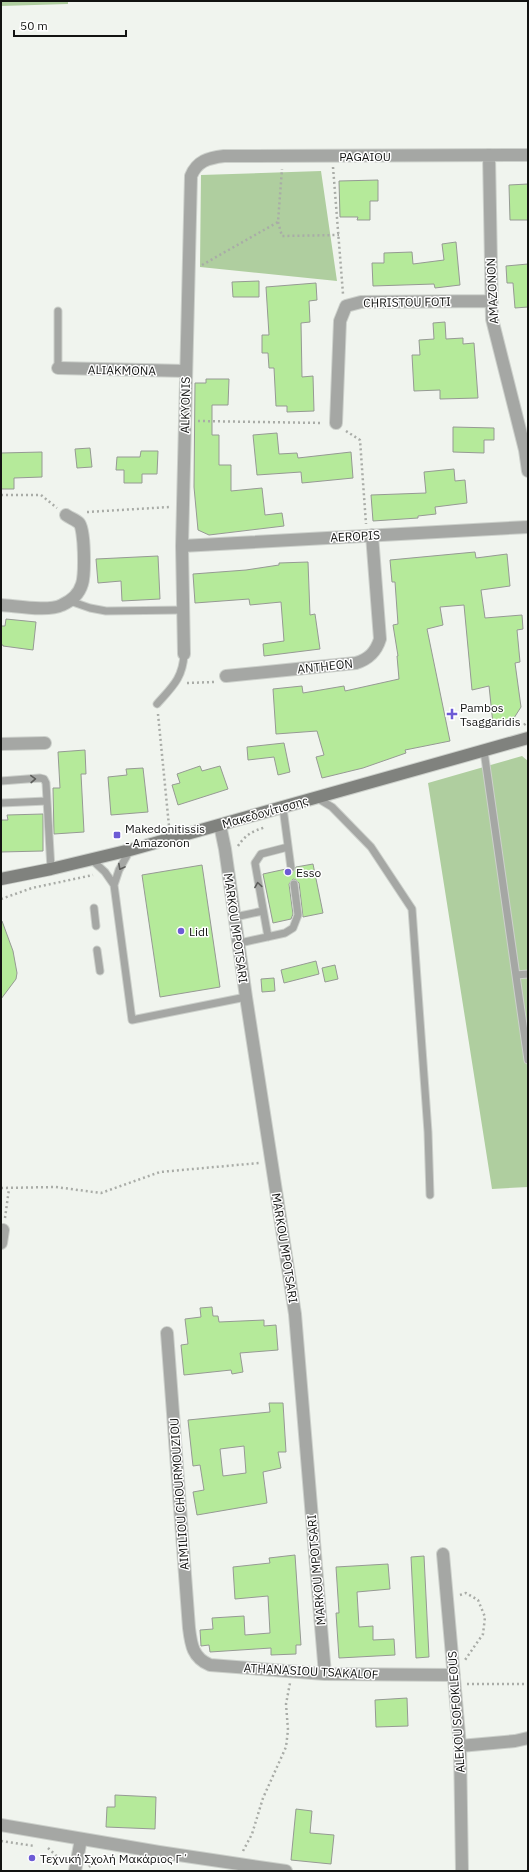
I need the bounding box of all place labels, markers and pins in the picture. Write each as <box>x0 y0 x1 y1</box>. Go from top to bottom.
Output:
place label: Pambos Tsaggaridis <box>460 700 521 729</box>
marker: Pambos Tsaggaridis <box>447 709 457 719</box>
place label: Makedonitissis - Amazonon <box>125 821 205 850</box>
marker: Makedonitissis - Amazonon <box>112 830 122 840</box>
place label: Esso <box>296 865 322 880</box>
marker: Esso <box>283 867 293 877</box>
place label: Lidl <box>189 924 208 939</box>
marker: Lidl <box>176 926 186 936</box>
place label: Τεχνική Σχολή Μακάριος Γ΄ <box>40 1851 189 1866</box>
marker: Τεχνική Σχολή Μακάριος Γ΄ <box>27 1853 37 1863</box>

